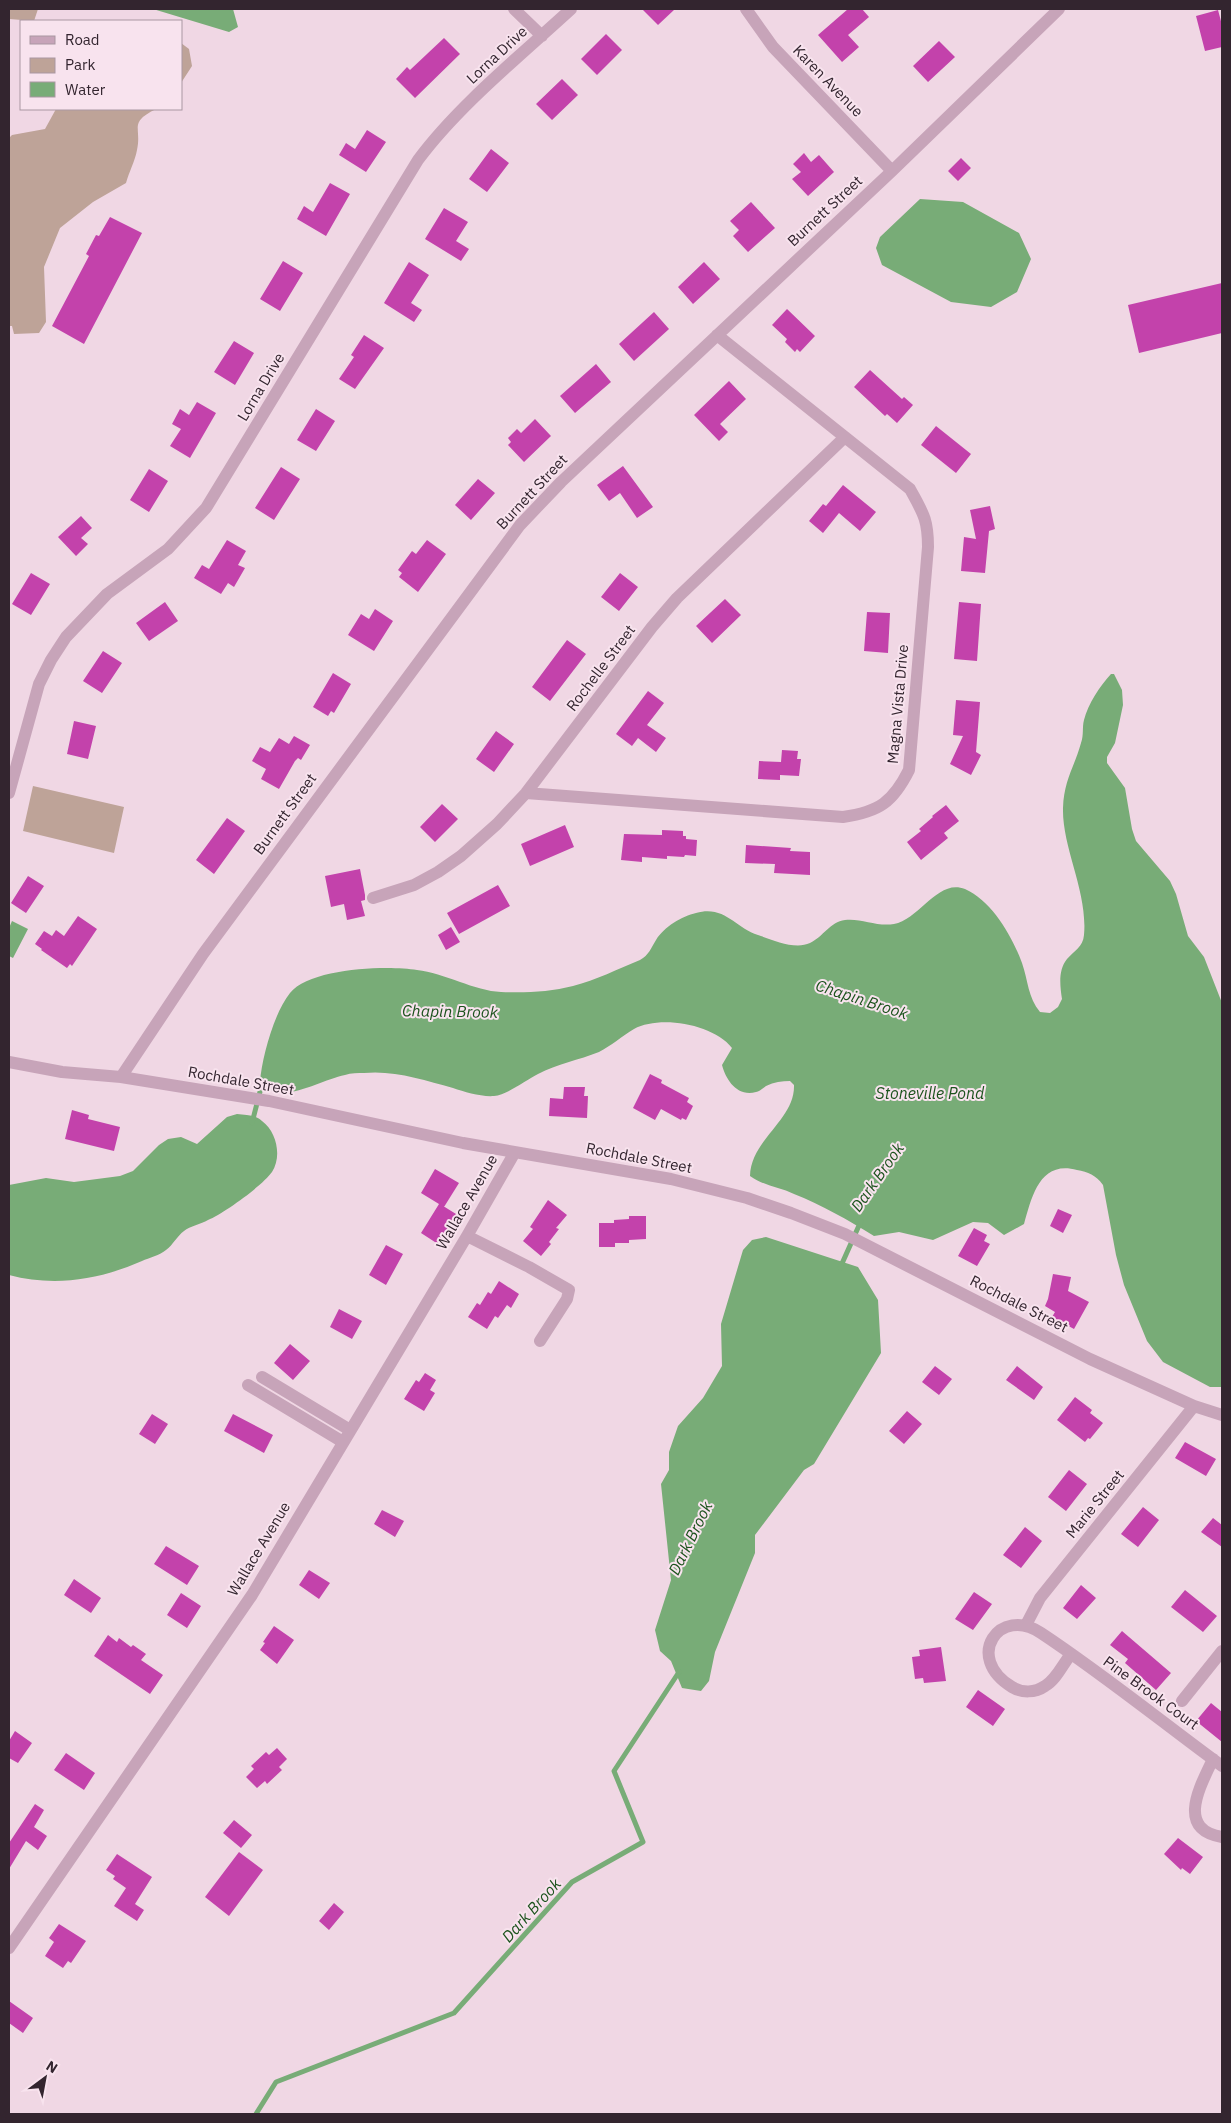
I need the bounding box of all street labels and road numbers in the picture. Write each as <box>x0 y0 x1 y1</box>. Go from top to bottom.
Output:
street label: Lorna Drive <box>462 22 531 88</box>
street label: Karen Avenue <box>789 41 868 121</box>
street label: Burnett Street <box>783 171 866 250</box>
street label: Lorna Drive <box>233 349 288 424</box>
street label: Burnett Street <box>492 450 571 533</box>
street label: Rochelle Street <box>562 621 639 715</box>
street label: Magna Vista Drive <box>883 643 912 765</box>
street label: Burnett Street <box>249 769 320 858</box>
street label: Rochdale Street <box>186 1062 296 1099</box>
street label: Rochdale Street <box>584 1138 694 1177</box>
street label: Wallace Avenue <box>432 1151 501 1253</box>
street label: Rochdale Street <box>967 1271 1071 1336</box>
street label: Marie Street <box>1061 1466 1128 1542</box>
street label: Wallace Avenue <box>223 1498 294 1599</box>
street label: Pine Brook Court <box>1100 1652 1203 1734</box>

